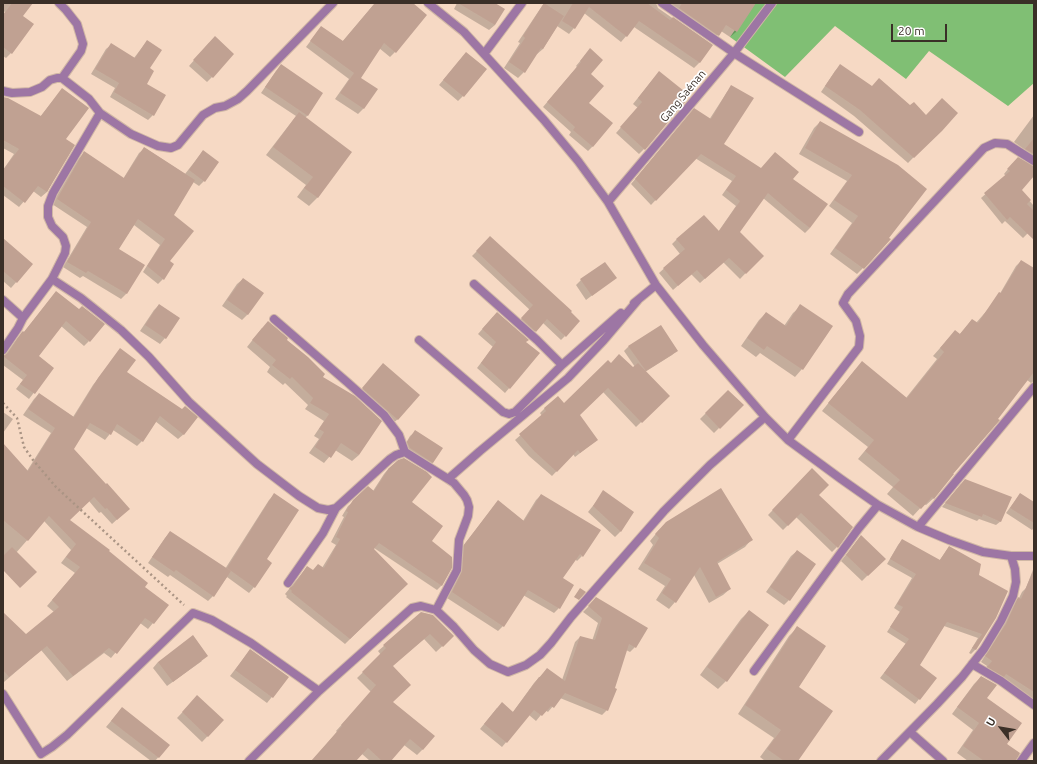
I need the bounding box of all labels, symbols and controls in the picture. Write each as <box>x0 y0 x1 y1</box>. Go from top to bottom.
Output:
scale bar <box>893 16 949 42</box>
text: 20 m <box>898 24 925 37</box>
street label: Gang Saénan <box>657 67 709 125</box>
north arrow <box>981 708 1021 748</box>
text: U <box>984 715 998 728</box>

